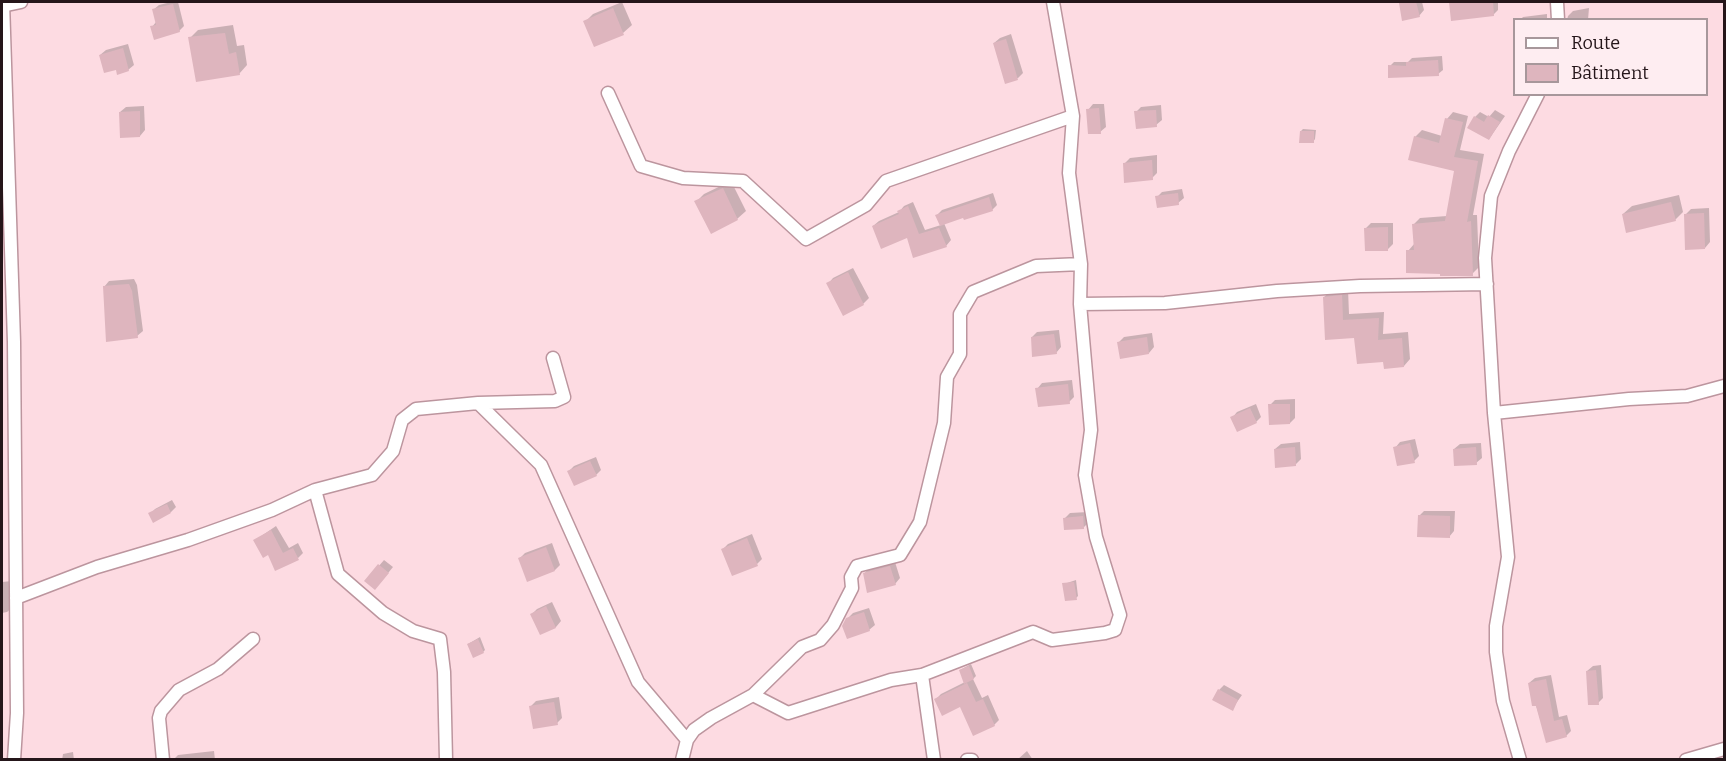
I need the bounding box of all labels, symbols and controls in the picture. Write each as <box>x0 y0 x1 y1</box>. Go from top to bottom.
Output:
legend <box>1513 18 1708 96</box>
text: Route <box>1571 32 1620 54</box>
text: Bâtiment <box>1571 62 1649 84</box>

